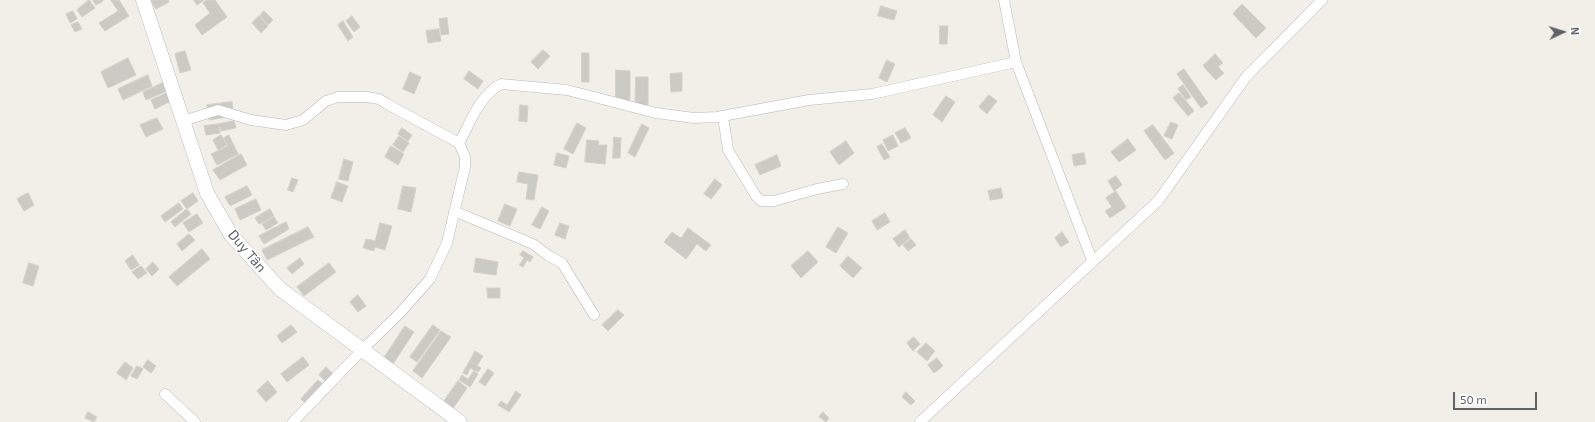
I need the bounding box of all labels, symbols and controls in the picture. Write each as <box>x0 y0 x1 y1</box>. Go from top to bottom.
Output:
north arrow <box>1543 12 1583 52</box>
text: N <box>1569 27 1582 36</box>
street label: Duy Tân <box>224 226 270 276</box>
scale bar <box>1455 384 1539 410</box>
text: 50 m <box>1460 392 1487 406</box>

